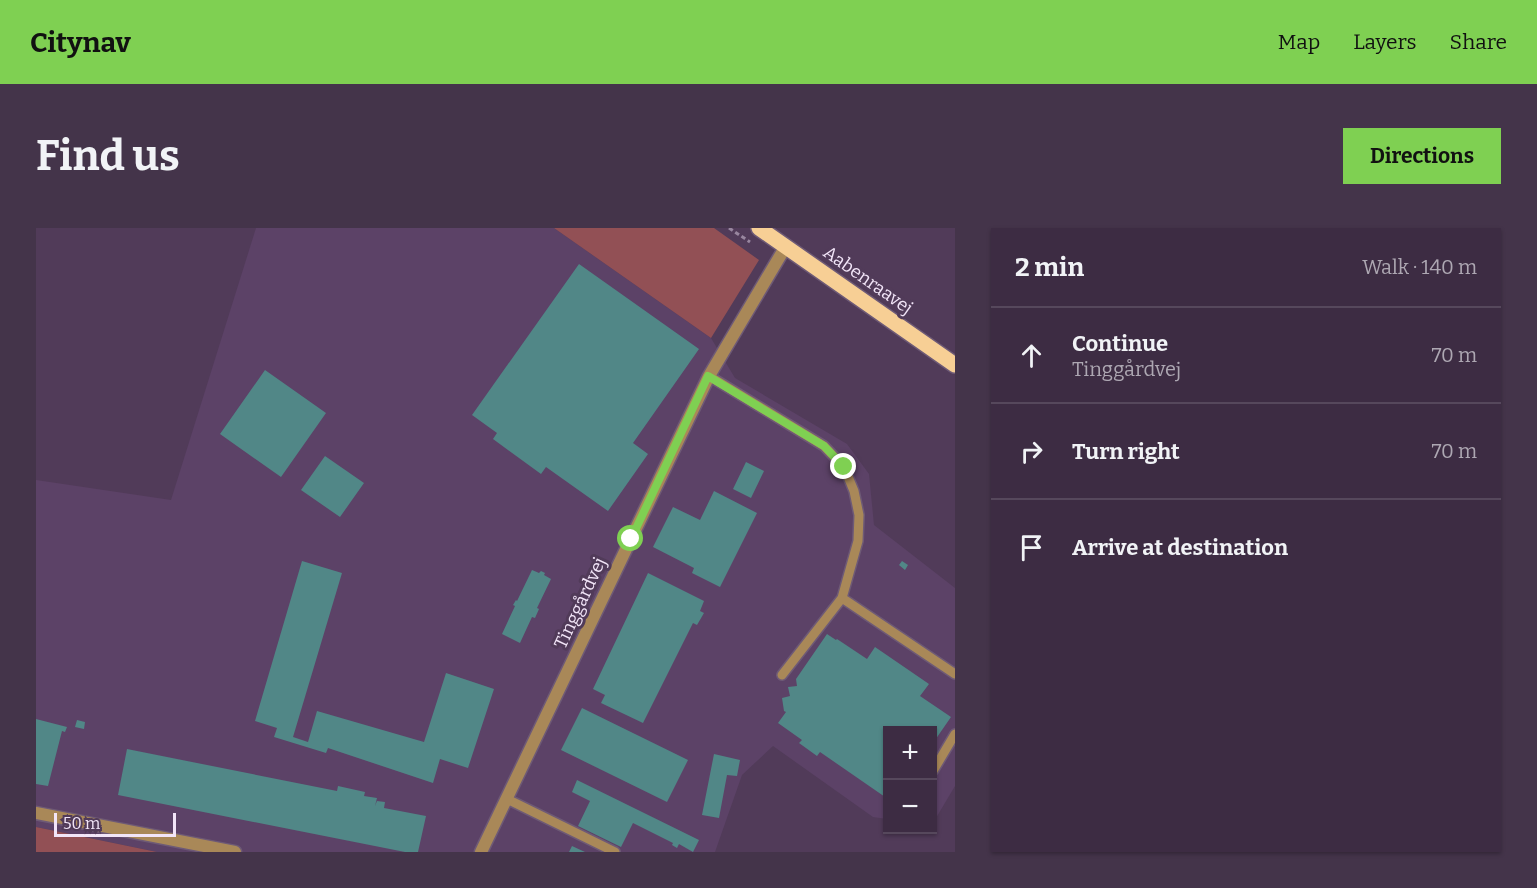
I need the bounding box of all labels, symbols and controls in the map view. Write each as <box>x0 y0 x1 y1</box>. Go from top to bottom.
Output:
text: Citynav <box>30 26 131 59</box>
text: Map <box>1278 29 1320 55</box>
text: Layers <box>1353 29 1417 55</box>
text: Share <box>1450 29 1507 55</box>
button: Directions <box>1343 128 1501 184</box>
text: Find us <box>36 131 180 181</box>
street label: Aabenraavej <box>819 241 917 319</box>
text: 2 min <box>1015 252 1084 283</box>
text: Walk · 140 m <box>1362 255 1477 279</box>
text: Continue <box>1072 330 1168 357</box>
icon: ahead <box>1015 339 1048 372</box>
text: 70 m <box>1431 343 1477 367</box>
text: Tinggårdvej <box>1072 357 1181 381</box>
icon: right <box>1015 435 1048 468</box>
text: Turn right <box>1072 438 1180 465</box>
text: 70 m <box>1431 439 1477 463</box>
route end <box>830 453 856 479</box>
route start <box>617 525 643 551</box>
icon: arrive <box>1015 531 1048 564</box>
text: Arrive at destination <box>1072 534 1288 561</box>
street label: Tinggårdvej <box>549 554 611 652</box>
map controls <box>883 726 937 834</box>
button: + <box>883 726 937 780</box>
button: − <box>883 780 937 834</box>
scale bar <box>54 810 176 838</box>
text: 50 m <box>63 814 100 833</box>

